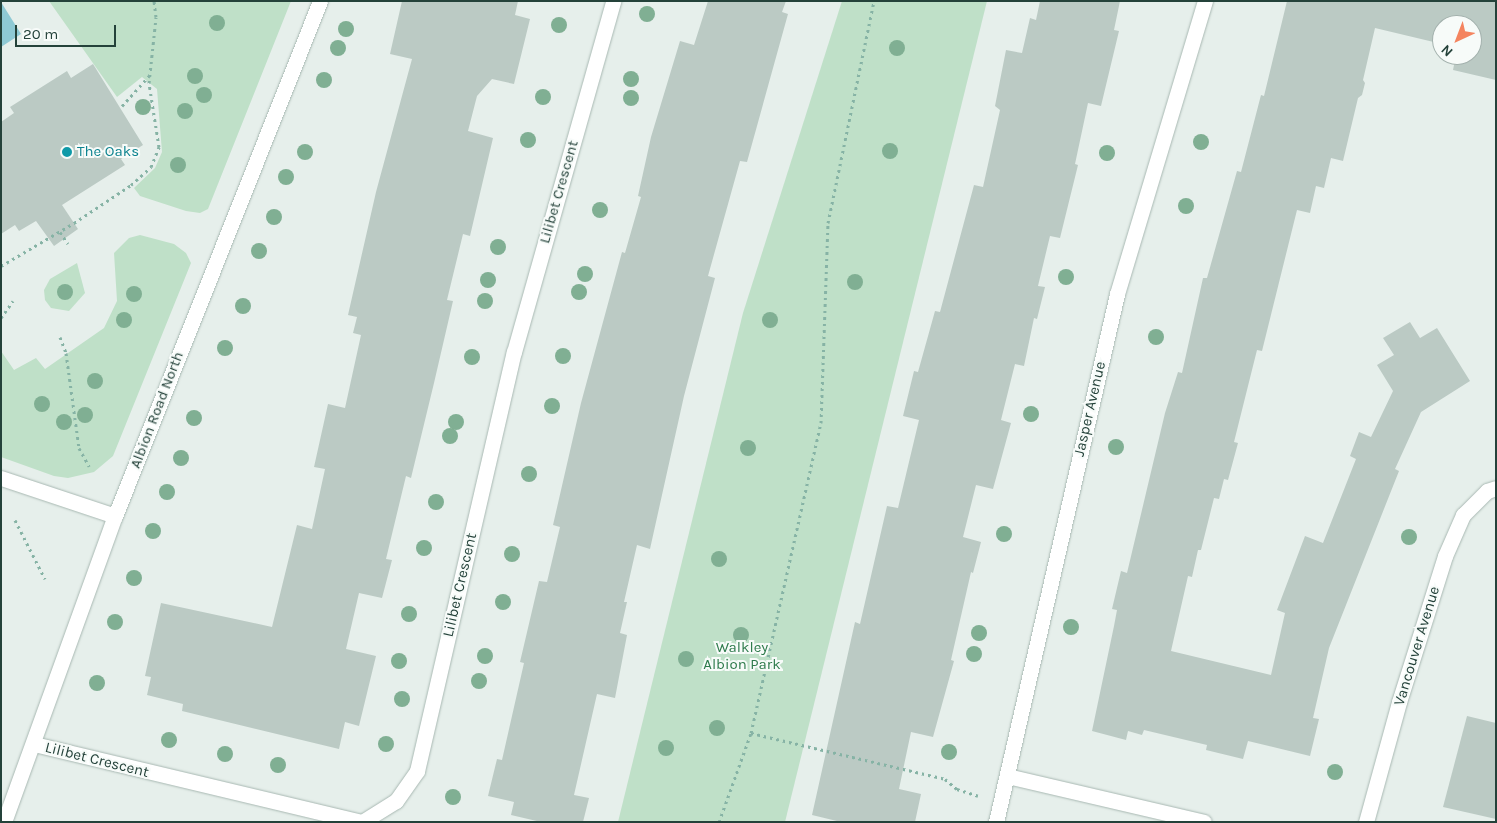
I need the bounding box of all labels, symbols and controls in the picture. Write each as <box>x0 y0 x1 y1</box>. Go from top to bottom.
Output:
scale bar <box>18 15 119 47</box>
north arrow <box>1432 15 1482 65</box>
text: 20 m <box>23 25 58 43</box>
text: N <box>1438 41 1457 60</box>
street label: Lilibet Crescent <box>536 138 582 246</box>
place label: The Oaks <box>77 143 139 161</box>
marker: The Oaks <box>61 146 73 158</box>
street label: Albion Road North <box>126 349 188 471</box>
street label: Jasper Avenue <box>1070 360 1110 458</box>
street label: Lilibet Crescent <box>439 531 481 639</box>
street label: Vancouver Avenue <box>1390 584 1444 708</box>
park label: Walkley Albion Park <box>703 638 781 673</box>
street label: Lilibet Crescent <box>43 738 151 782</box>

